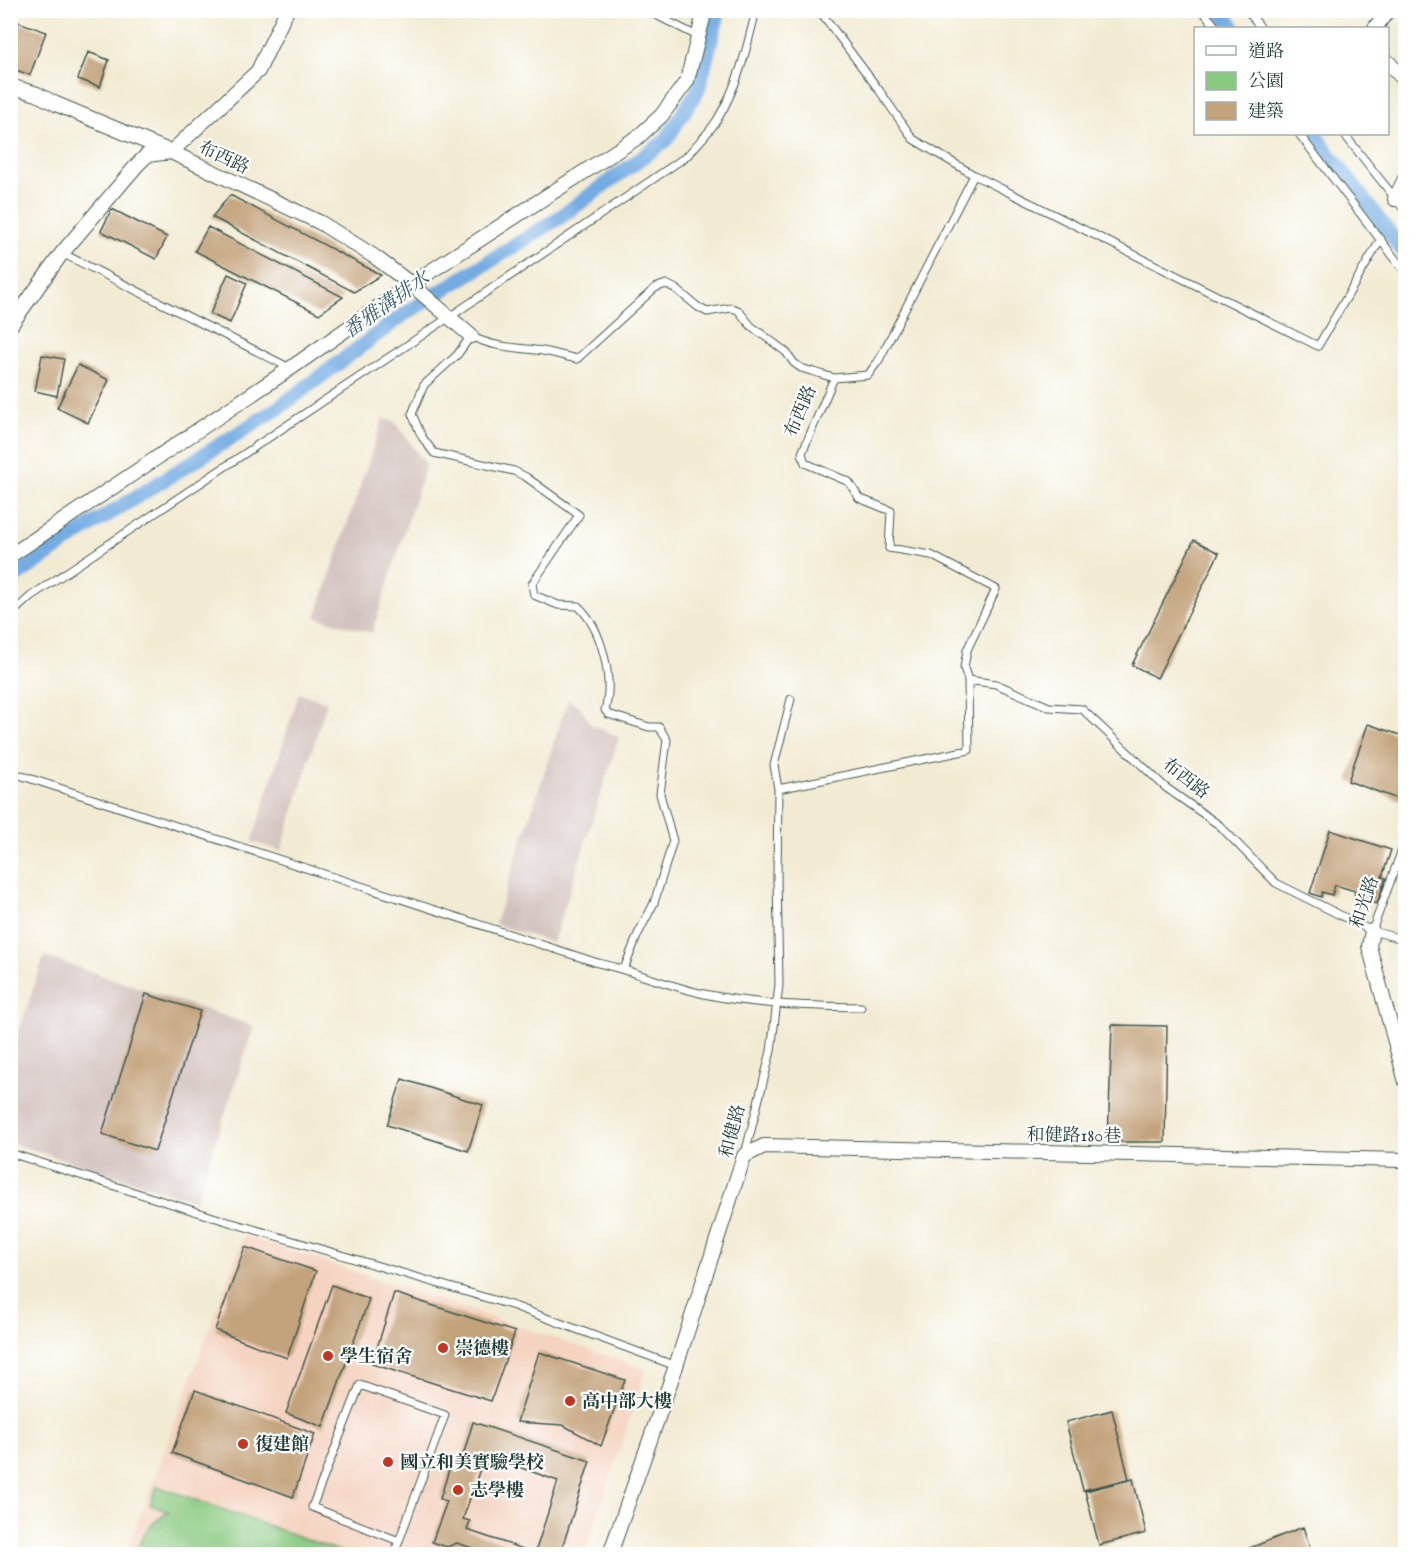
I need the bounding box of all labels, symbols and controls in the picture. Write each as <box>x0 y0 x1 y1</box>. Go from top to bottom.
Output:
legend <box>1194 27 1389 135</box>
text: 道路 <box>1248 41 1284 64</box>
text: 公園 <box>1248 71 1284 94</box>
text: 建築 <box>1248 101 1284 124</box>
street label: 布西路 <box>194 137 253 180</box>
water label: 番雅溝排水 <box>339 265 437 344</box>
street label: 布西路 <box>780 382 823 441</box>
street label: 布西路 <box>1157 753 1213 805</box>
street label: 和光路 <box>1346 873 1385 932</box>
street label: 和健路 <box>715 1102 752 1160</box>
street label: 和健路180巷 <box>1026 1124 1121 1149</box>
place label: 崇德樓 <box>455 1338 509 1361</box>
marker: 崇德樓 <box>436 1341 450 1355</box>
place label: 學生宿舍 <box>340 1346 412 1369</box>
marker: 學生宿舍 <box>321 1349 335 1363</box>
place label: 高中部大樓 <box>582 1391 672 1414</box>
marker: 高中部大樓 <box>563 1394 577 1408</box>
place label: 復建館 <box>255 1434 309 1457</box>
marker: 復建館 <box>236 1437 250 1451</box>
place label: 國立和美實驗學校 <box>400 1452 544 1475</box>
marker: 國立和美實驗學校 <box>381 1455 395 1469</box>
place label: 志學樓 <box>470 1480 524 1503</box>
marker: 志學樓 <box>451 1483 465 1497</box>

